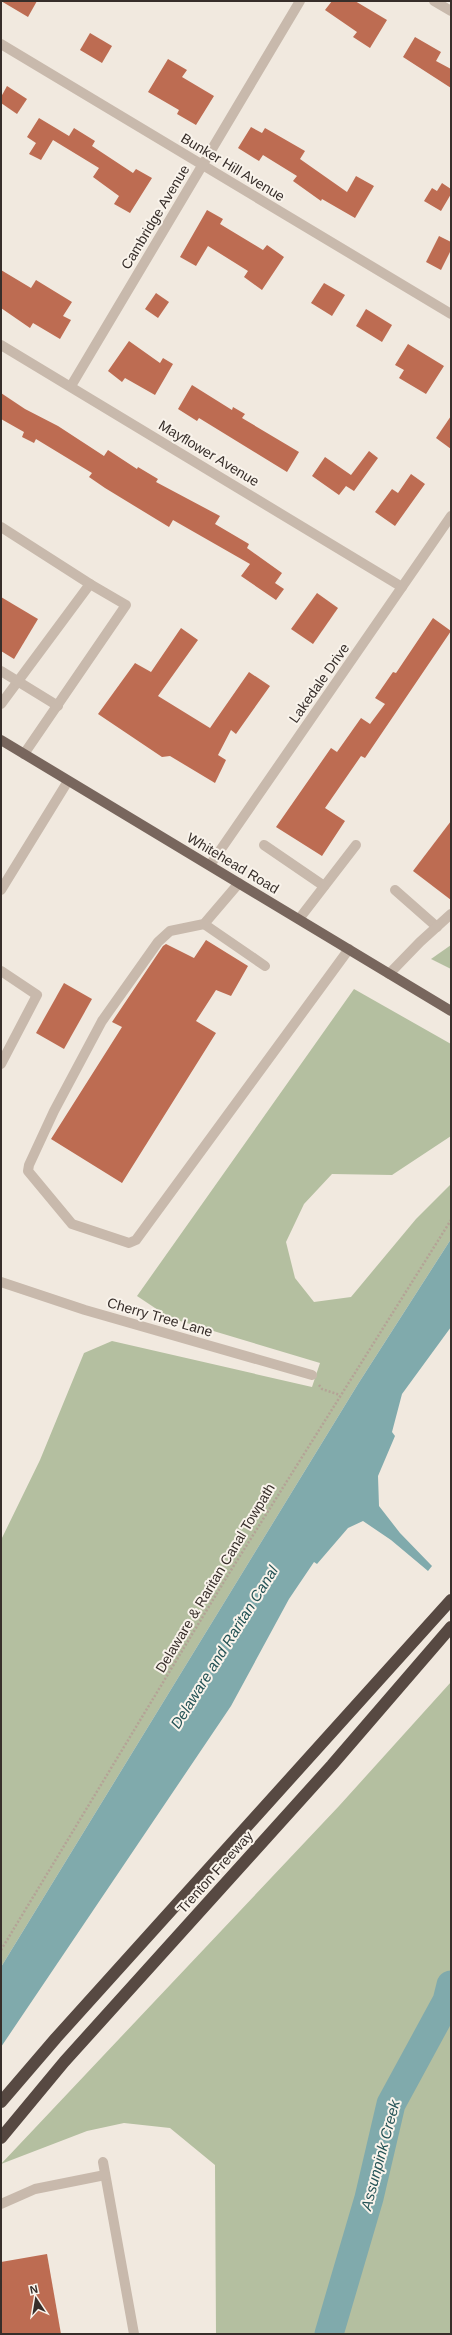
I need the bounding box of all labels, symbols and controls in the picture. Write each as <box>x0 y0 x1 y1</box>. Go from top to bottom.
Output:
street label: Bunker Hill Avenue <box>178 130 288 204</box>
street label: Cambridge Avenue <box>118 162 193 272</box>
street label: Mayflower Avenue <box>156 417 262 489</box>
street label: Lakedale Drive <box>286 640 352 726</box>
street label: Whitehead Road <box>184 829 282 897</box>
street label: Cherry Tree Lane <box>105 1294 215 1340</box>
street label: Delaware & Raritan Canal Towpath <box>152 1481 278 1675</box>
water label: Delaware and Raritan Canal <box>167 1562 281 1731</box>
street label: Trenton Freeway <box>174 1828 256 1916</box>
water label: Assunpink Creek <box>357 2097 403 2213</box>
north arrow <box>16 2279 56 2319</box>
text: N <box>29 2283 39 2296</box>

